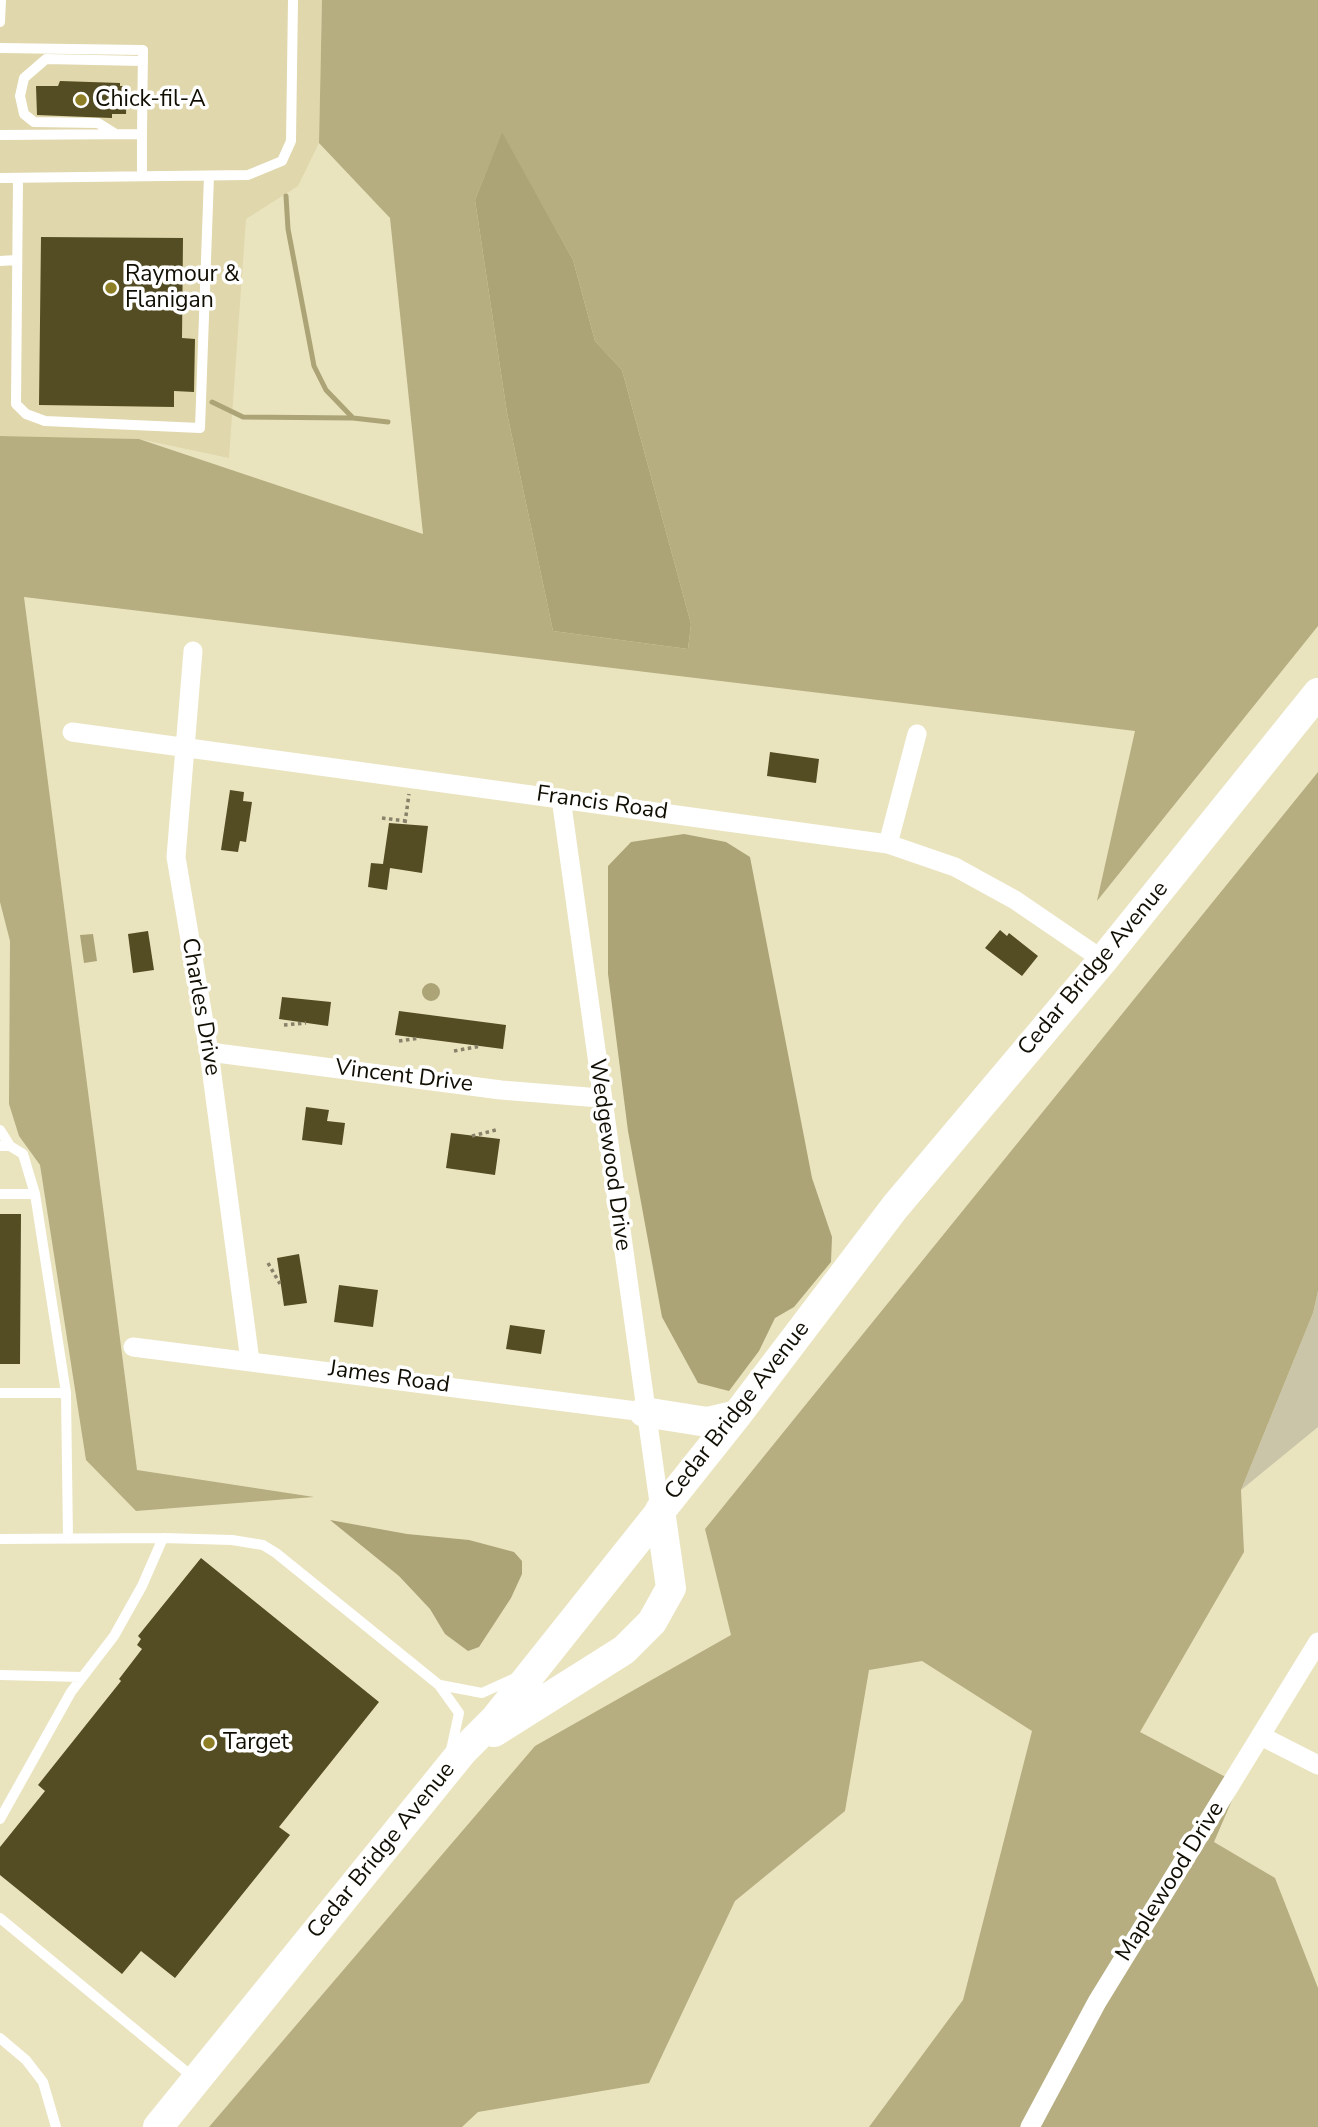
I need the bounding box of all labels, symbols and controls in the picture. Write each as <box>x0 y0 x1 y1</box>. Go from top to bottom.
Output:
place label: Chick-fil-A <box>95 86 206 114</box>
marker: Chick-fil-A <box>73 92 89 108</box>
place label: Raymour & Flanigan <box>125 261 240 315</box>
marker: Raymour & Flanigan <box>103 280 119 296</box>
street label: Francis Road <box>535 781 669 827</box>
street label: Cedar Bridge Avenue <box>1013 876 1175 1062</box>
street label: Charles Drive <box>174 936 226 1078</box>
street label: Vincent Drive <box>334 1055 474 1099</box>
street label: Wedgewood Drive <box>582 1057 636 1253</box>
street label: Cedar Bridge Avenue <box>660 1316 816 1506</box>
street label: James Road <box>327 1356 451 1400</box>
place label: Target <box>223 1729 289 1757</box>
marker: Target <box>201 1735 217 1751</box>
street label: Cedar Bridge Avenue <box>302 1757 462 1945</box>
street label: Maplewood Drive <box>1111 1797 1231 1967</box>

